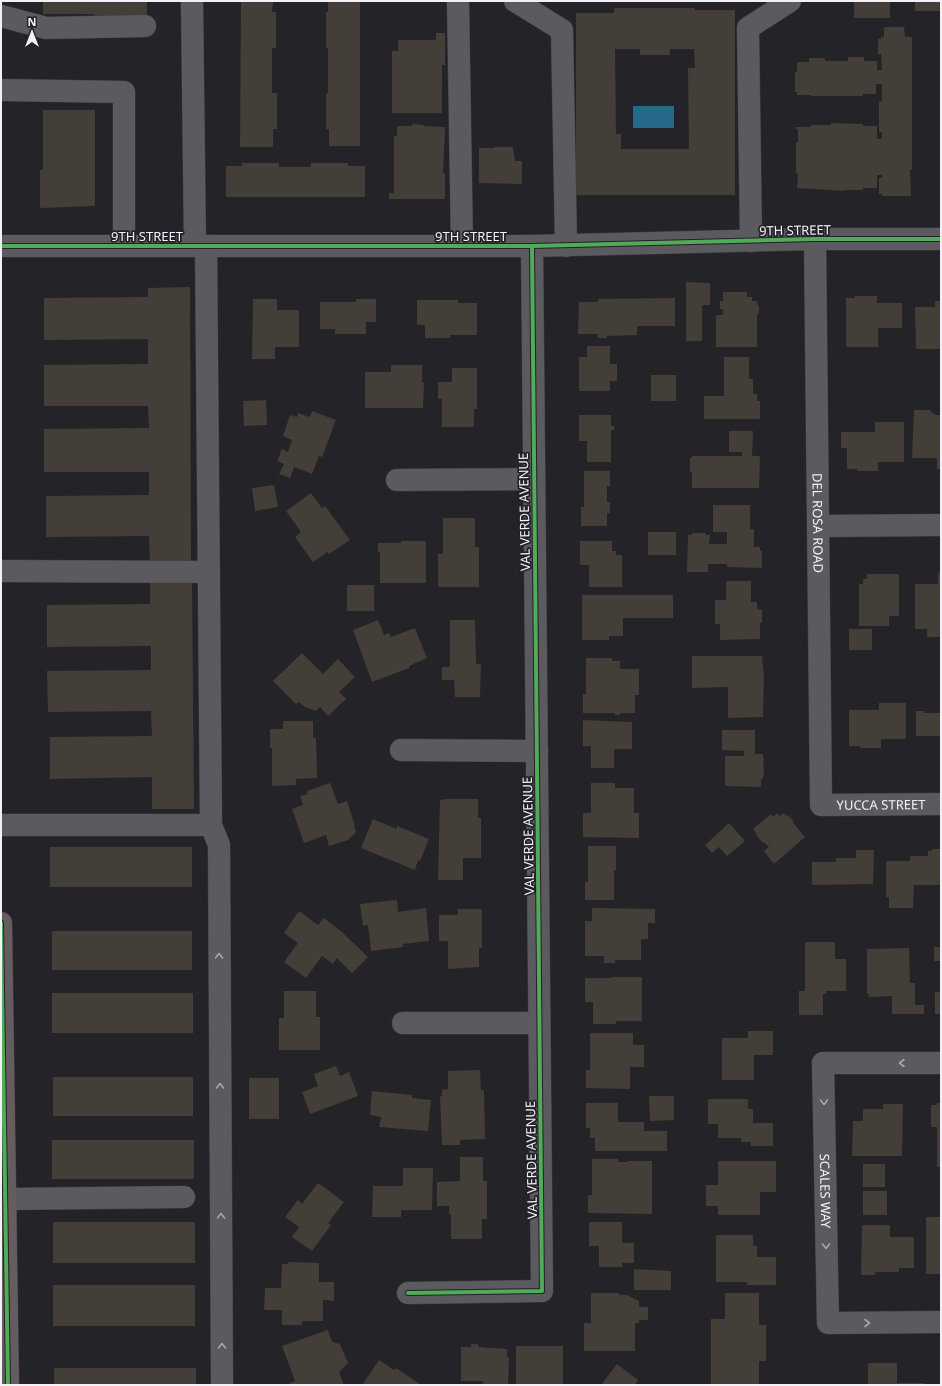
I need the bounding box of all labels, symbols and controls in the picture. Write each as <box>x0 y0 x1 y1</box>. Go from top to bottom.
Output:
north arrow <box>12 12 52 52</box>
text: N <box>28 14 36 29</box>
street label: 9TH STREET <box>759 220 832 240</box>
street label: 9TH STREET <box>111 227 184 245</box>
street label: 9TH STREET <box>435 227 508 245</box>
street label: VAL VERDE AVENUE <box>514 453 534 571</box>
street label: DEL ROSA ROAD <box>808 473 828 573</box>
street label: VAL VERDE AVENUE <box>518 777 538 895</box>
street label: YUCCA STREET <box>836 795 926 814</box>
one-way arrow <box>215 953 223 959</box>
one-way arrow <box>899 1059 905 1067</box>
one-way arrow <box>216 1083 224 1089</box>
one-way arrow <box>820 1099 828 1105</box>
street label: VAL VERDE AVENUE <box>521 1101 541 1219</box>
street label: SCALES WAY <box>816 1153 835 1229</box>
one-way arrow <box>217 1213 225 1219</box>
one-way arrow <box>822 1243 830 1249</box>
one-way arrow <box>864 1319 870 1327</box>
one-way arrow <box>218 1343 226 1349</box>

